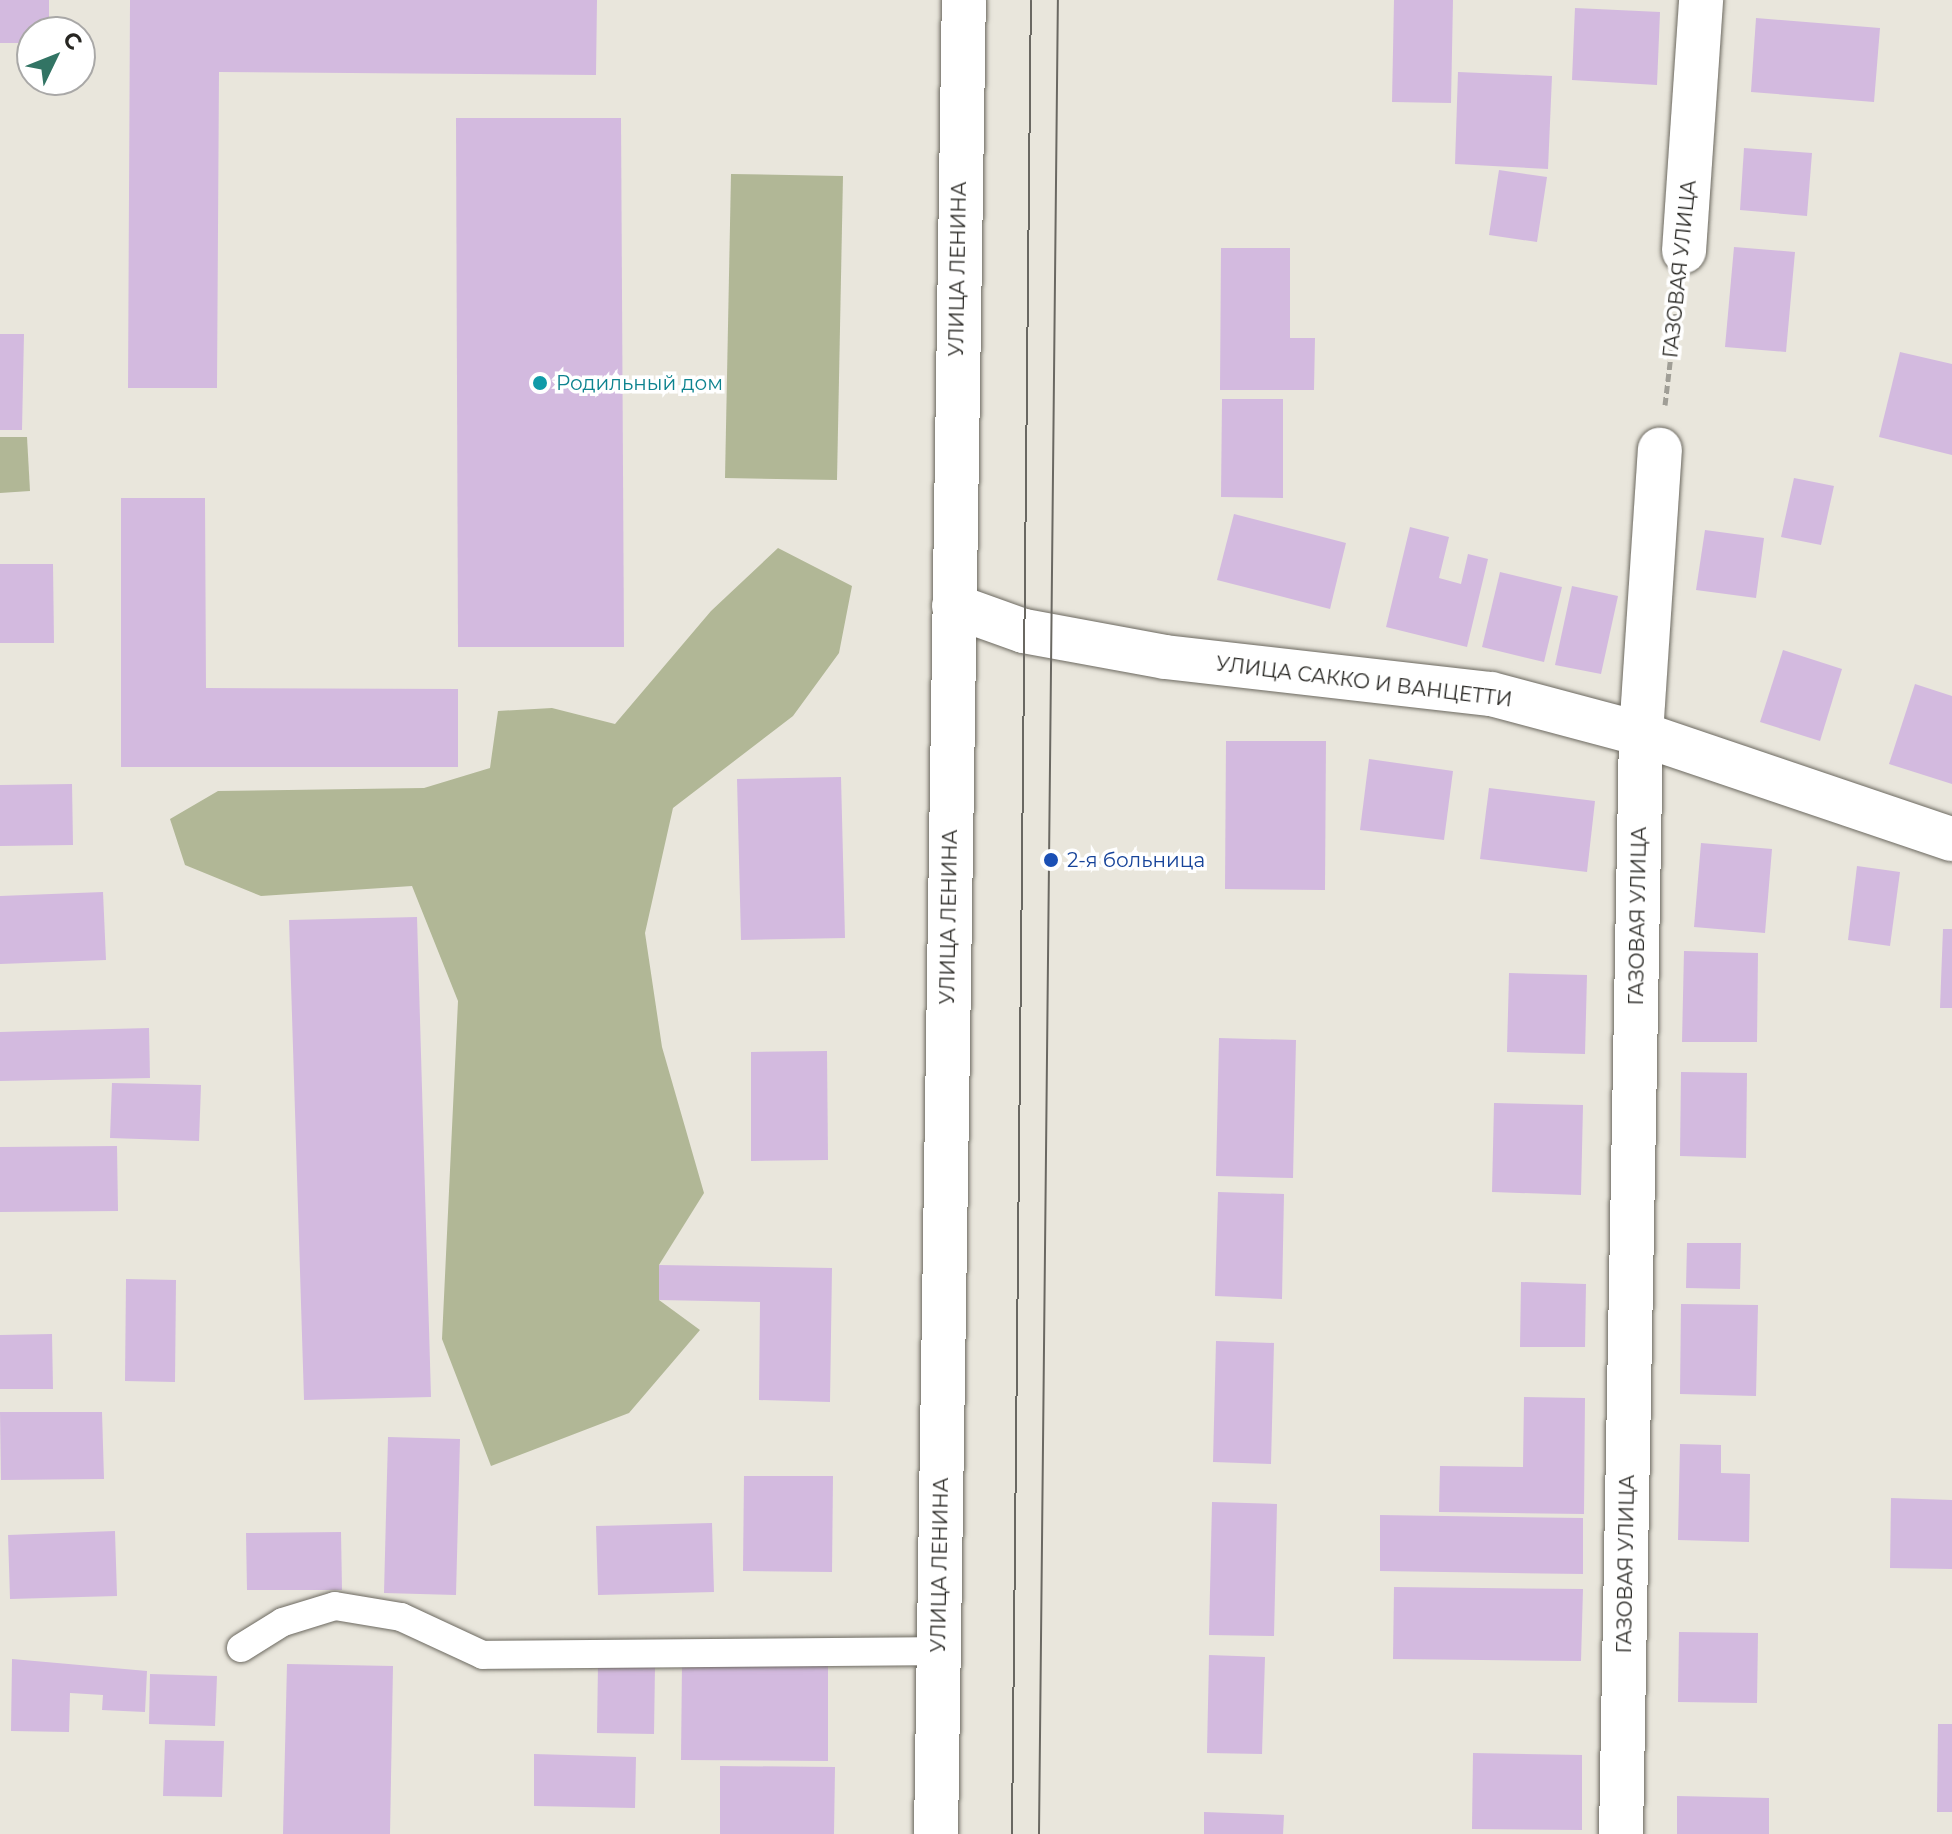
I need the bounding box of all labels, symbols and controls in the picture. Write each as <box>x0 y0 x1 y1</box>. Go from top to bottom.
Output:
north arrow <box>16 16 96 96</box>
text: С <box>57 26 88 56</box>
street label: ГАЗОВАЯ УЛИЦА <box>1659 179 1701 359</box>
street label: УЛИЦА ЛЕНИНА <box>944 181 972 357</box>
place label: Родильный дом <box>556 371 723 395</box>
marker: Родильный дом <box>531 374 549 392</box>
street label: УЛИЦА САККО И ВАНЦЕТТИ <box>1215 652 1513 712</box>
street label: ГАЗОВАЯ УЛИЦА <box>1624 826 1652 1006</box>
street label: УЛИЦА ЛЕНИНА <box>935 829 963 1005</box>
place label: 2-я больница <box>1067 848 1205 872</box>
marker: 2-я больница <box>1042 851 1060 869</box>
street label: ГАЗОВАЯ УЛИЦА <box>1612 1474 1640 1654</box>
street label: УЛИЦА ЛЕНИНА <box>926 1477 954 1653</box>

